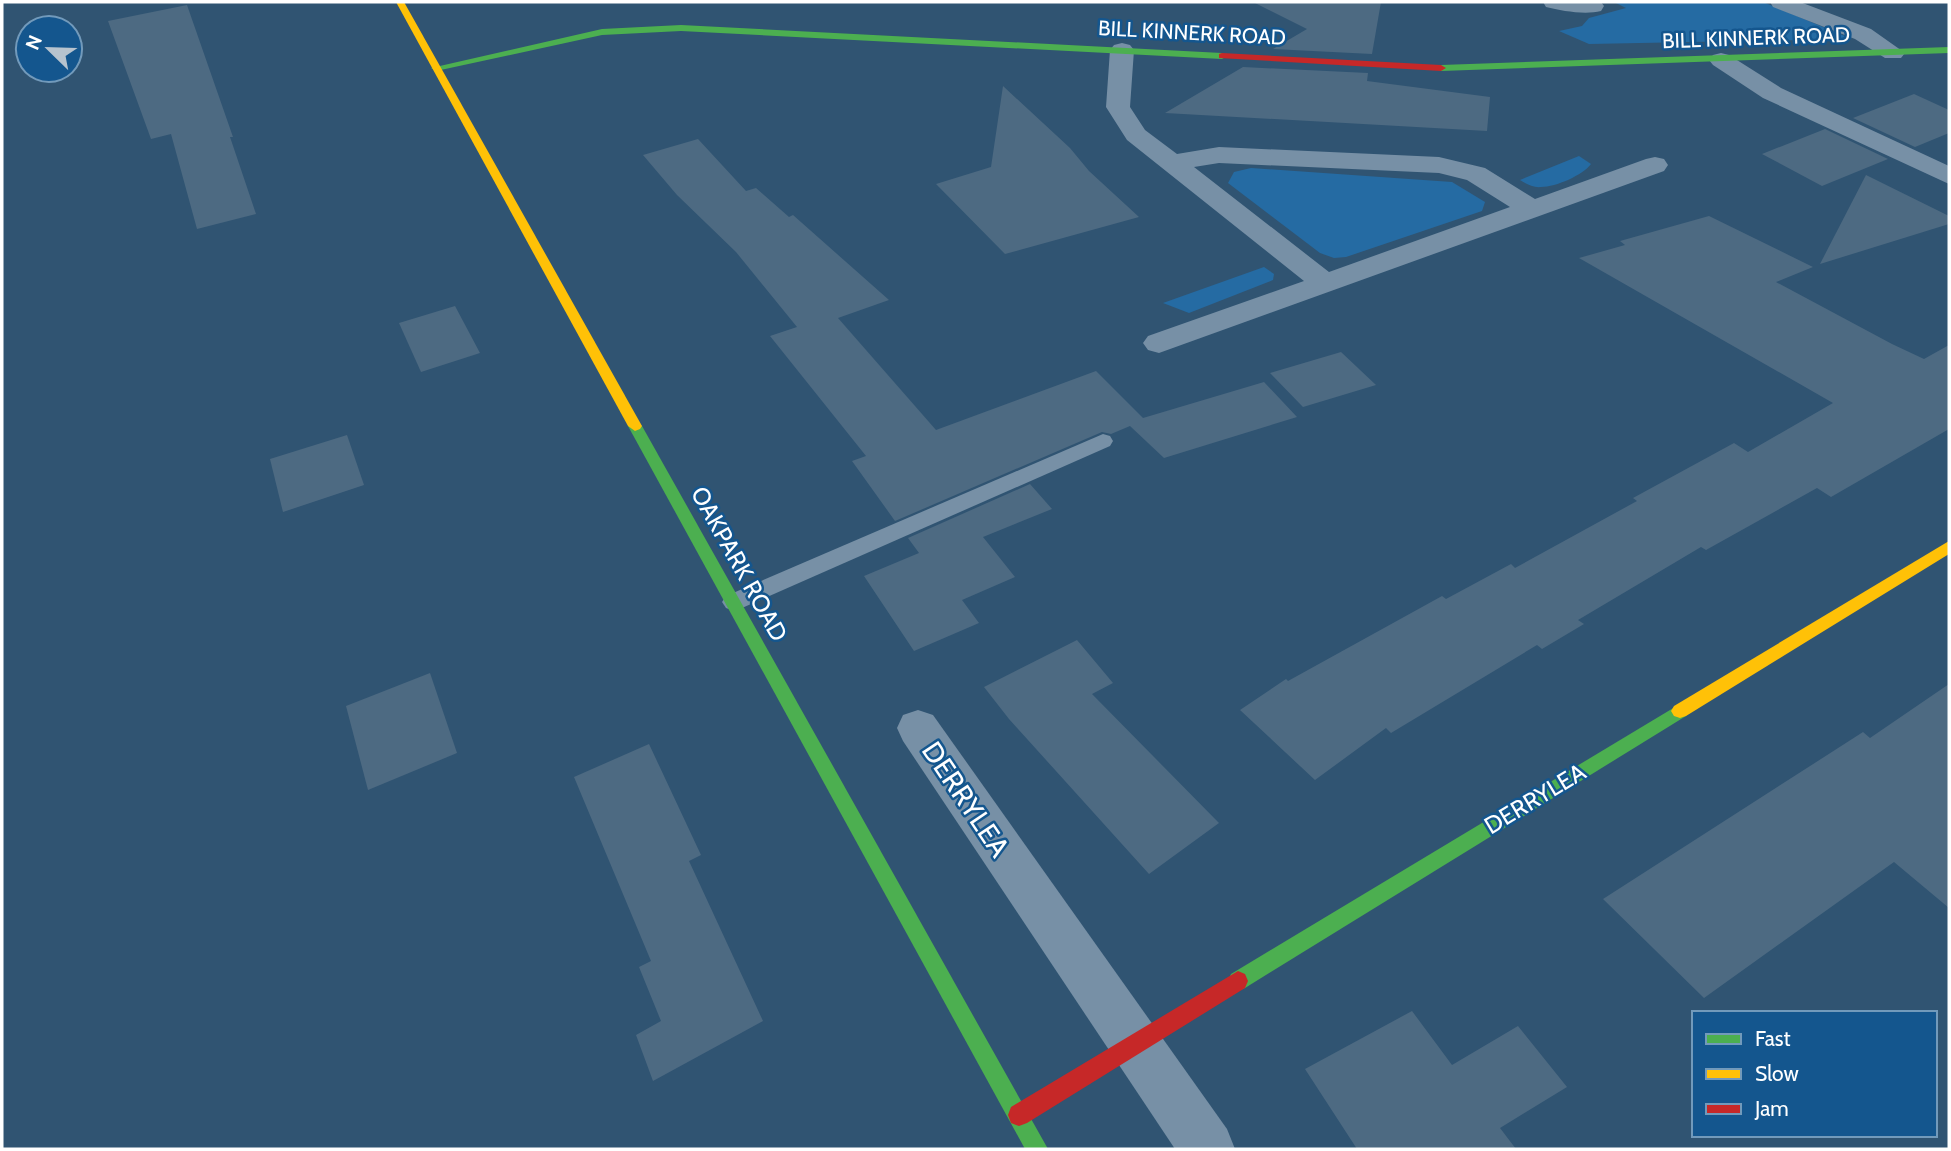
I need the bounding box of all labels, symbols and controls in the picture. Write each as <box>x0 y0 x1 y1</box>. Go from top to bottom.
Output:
north arrow <box>14 14 84 84</box>
street label: BILL KINNERK ROAD <box>1097 15 1287 50</box>
street label: BILL KINNERK ROAD <box>1662 22 1850 53</box>
text: N <box>21 32 47 53</box>
street label: OAKPARK ROAD <box>685 481 794 646</box>
street label: DERRYLEA <box>915 735 1017 864</box>
street label: DERRYLEA <box>1479 757 1591 840</box>
legend <box>1692 1011 1937 1137</box>
text: Fast <box>1755 1026 1791 1051</box>
text: Slow <box>1755 1061 1799 1086</box>
text: Jam <box>1754 1096 1789 1121</box>

